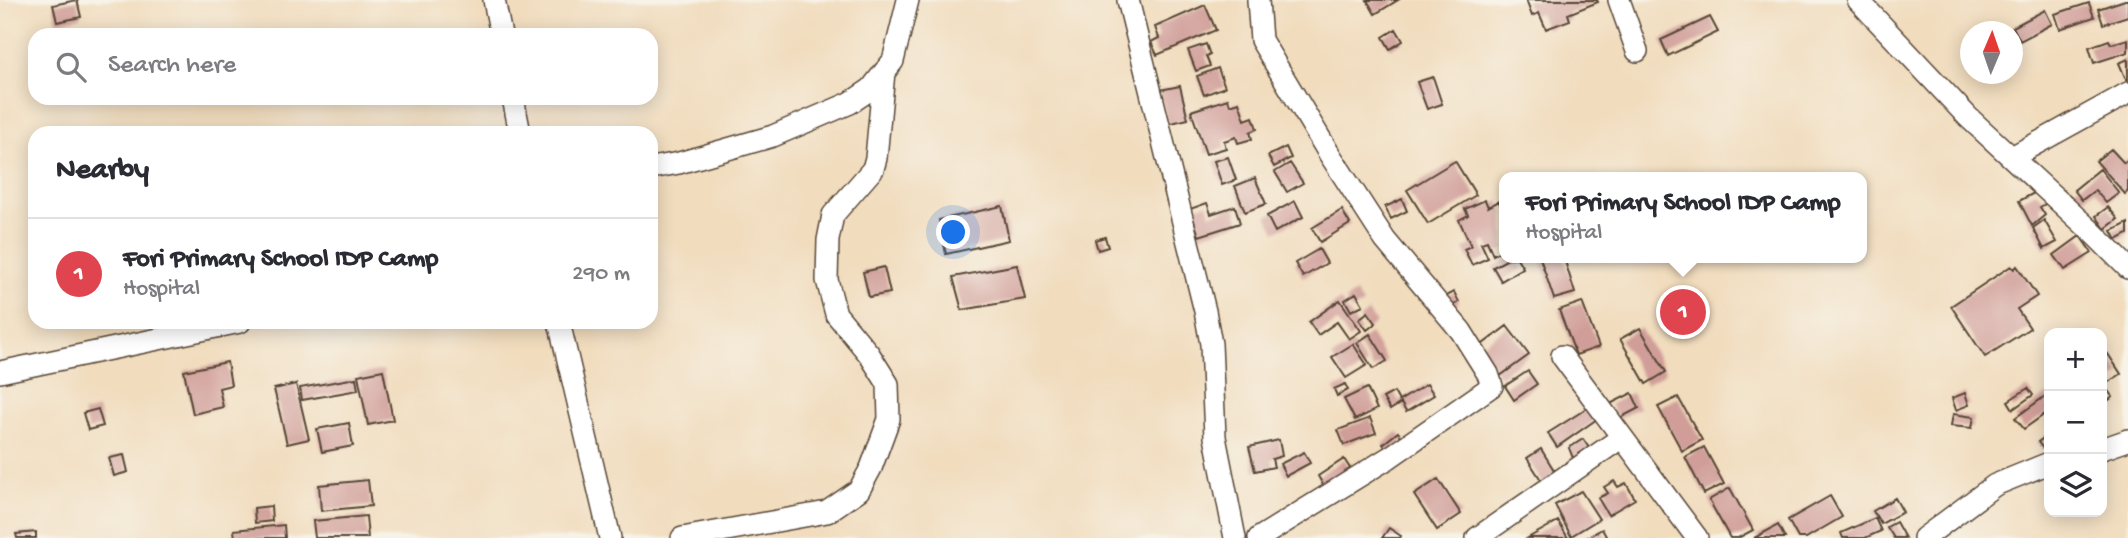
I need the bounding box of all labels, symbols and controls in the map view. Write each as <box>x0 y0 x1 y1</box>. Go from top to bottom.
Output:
north arrow <box>1960 21 2023 84</box>
search box <box>28 28 658 105</box>
icon: search <box>52 48 90 86</box>
text: Search here <box>108 51 236 82</box>
text: Nearby <box>56 154 149 189</box>
popup <box>1499 172 1867 263</box>
text: Fori Primary School IDP Camp <box>1525 189 1841 220</box>
your location <box>936 215 970 249</box>
text: Hospital <box>1525 220 1602 247</box>
text: Fori Primary School IDP Camp <box>123 245 438 276</box>
text: 1 <box>74 261 84 288</box>
text: 290 m <box>572 261 630 288</box>
text: Hospital <box>123 276 200 303</box>
pin: 1 <box>1660 286 1706 338</box>
map controls <box>2044 328 2107 517</box>
button: + <box>2044 328 2107 391</box>
button: − <box>2044 391 2107 454</box>
button: layers <box>2044 454 2107 517</box>

